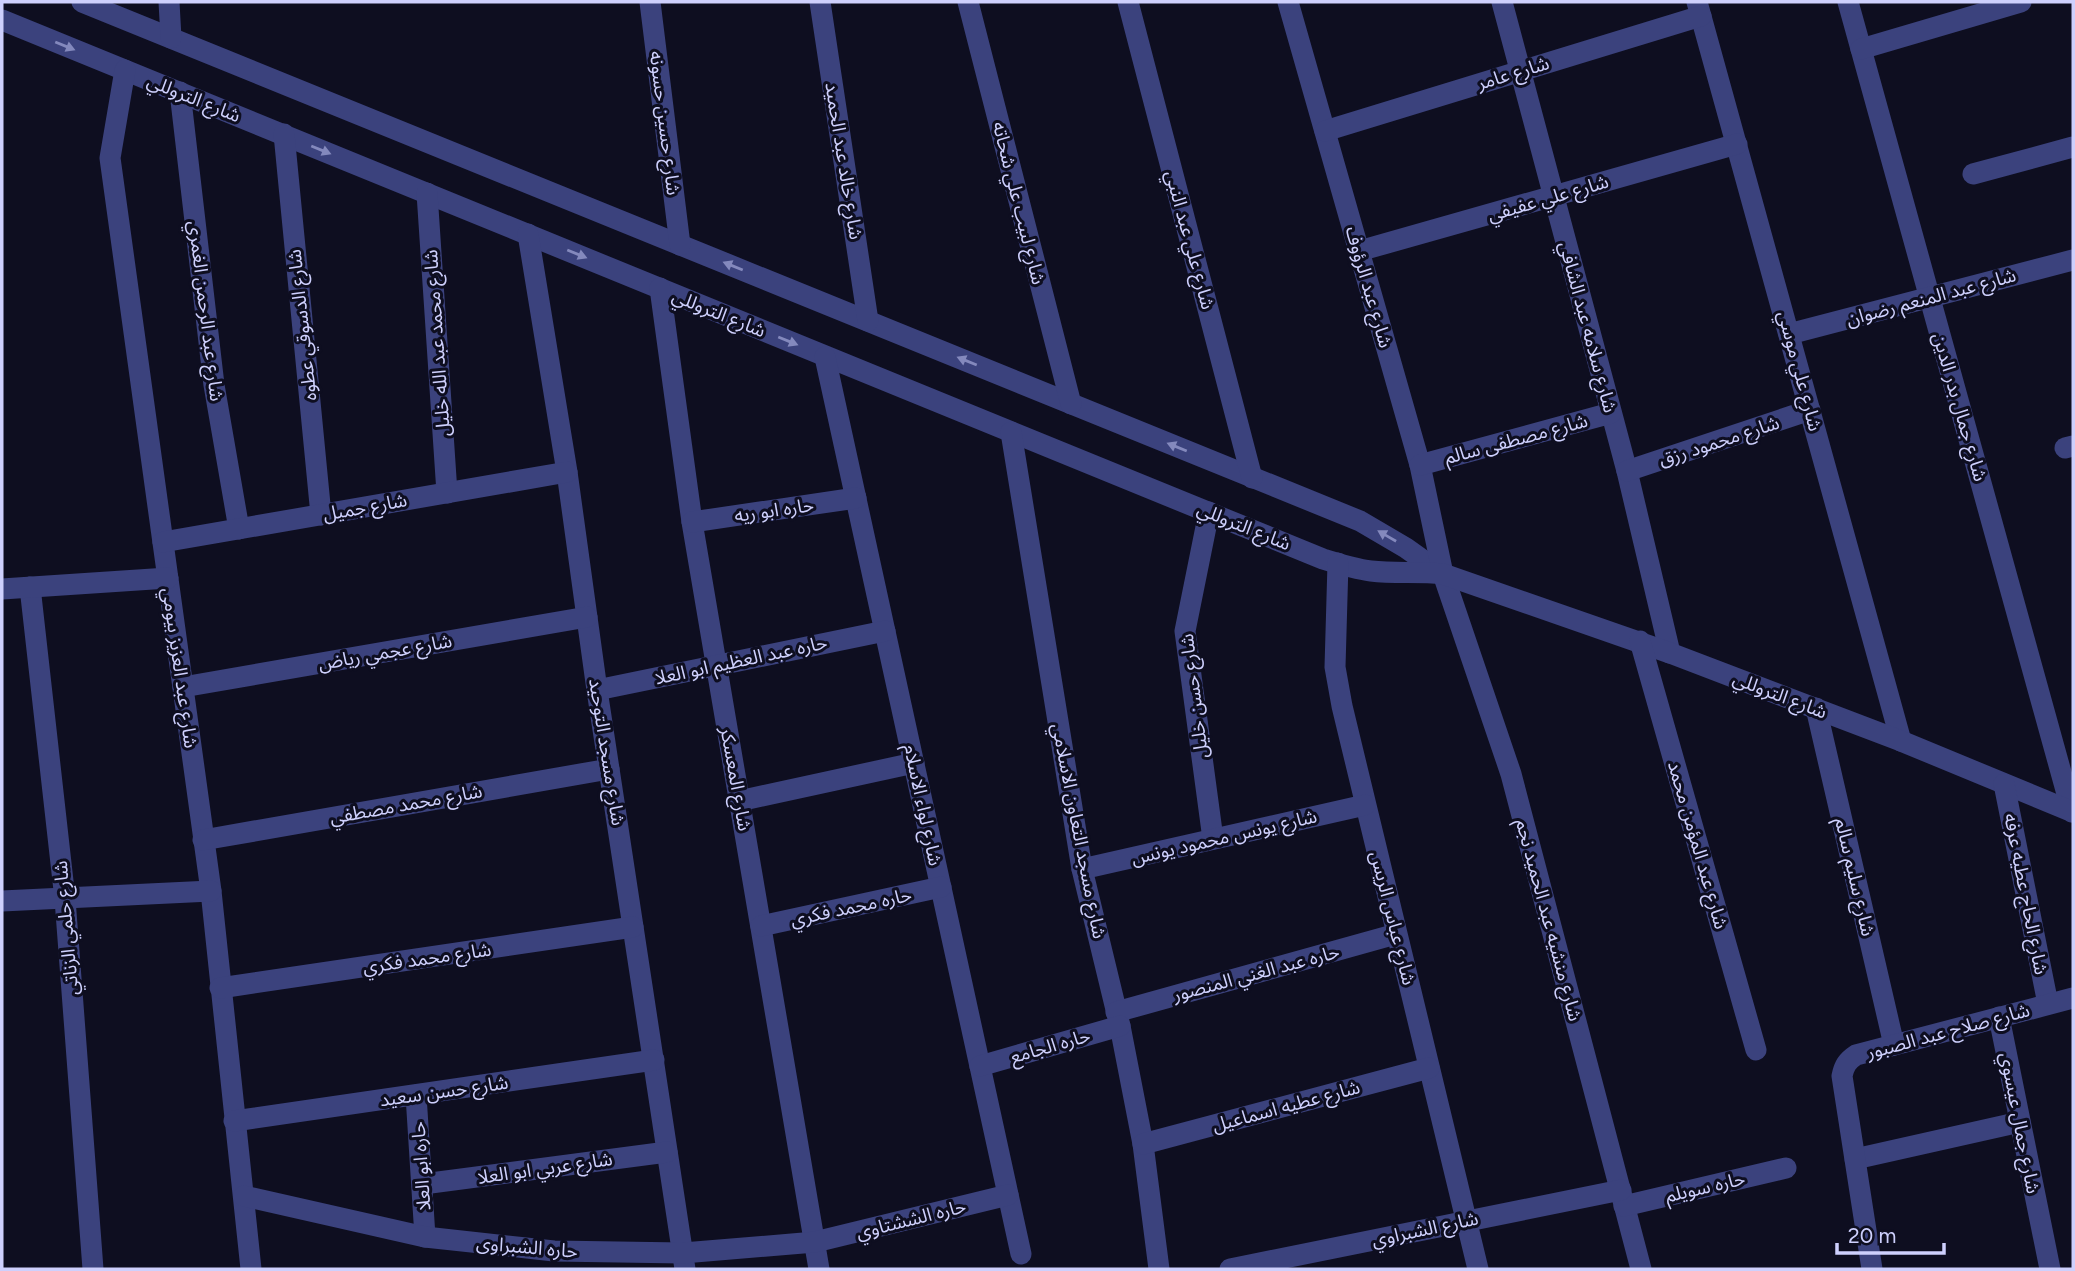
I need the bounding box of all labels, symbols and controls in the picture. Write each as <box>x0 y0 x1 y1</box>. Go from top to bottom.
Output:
one-way arrow <box>55 40 76 51</box>
street label: شارع حسين حسونه <box>643 49 685 197</box>
street label: شارع عامر <box>1473 51 1552 97</box>
street label: شارع التروللي <box>143 69 244 130</box>
street label: شارع خالد عبد الحميد <box>818 81 868 242</box>
street label: شارع لبيب علي شحاته <box>984 119 1050 288</box>
one-way arrow <box>311 144 332 155</box>
street label: شارع علي عبد النبي <box>1157 168 1220 313</box>
street label: شارع علي عفيفي <box>1485 170 1612 230</box>
street label: شارع عبد الرحمن الغمري <box>180 219 228 403</box>
street label: شارع عبد الرؤوف <box>1339 224 1397 351</box>
street label: شارع سلامه عبد الشافي <box>1551 239 1622 416</box>
street label: شارع الدسوقي عطوه <box>283 248 325 402</box>
street label: شارع محمد عبد الله خليل <box>419 249 457 437</box>
one-way arrow <box>567 249 588 260</box>
one-way arrow <box>723 261 744 272</box>
street label: شارع عبد المنعم رضوان <box>1844 263 2019 334</box>
street label: شارع التروللي <box>668 284 769 345</box>
street label: شارع علي موسي <box>1770 308 1827 434</box>
street label: شارع جمال بدر الدين <box>1926 330 1992 484</box>
one-way arrow <box>777 336 798 347</box>
one-way arrow <box>956 356 977 367</box>
street label: شارع مصطفى سالم <box>1442 409 1591 472</box>
street label: شارع محمود رزق <box>1656 411 1783 473</box>
one-way arrow <box>1167 441 1188 452</box>
street label: شارع جميل <box>321 488 409 528</box>
street label: حاره ابو ريه <box>733 493 815 527</box>
street label: شارع التروللي <box>1193 497 1294 558</box>
one-way arrow <box>1377 530 1396 542</box>
street label: شارع عبد العزيز بيومي <box>154 586 203 750</box>
street label: شارع عجمي رياض <box>316 629 454 678</box>
street label: حاره عبد العظيم ابو العلا <box>653 631 830 692</box>
street label: شارع حسن خليل <box>1175 632 1215 760</box>
street label: شارع التروللي <box>1728 667 1830 727</box>
street label: شارع مسجد التوحيد <box>582 677 630 828</box>
street label: شارع مسجد التعاون الاسلامي <box>1043 721 1111 941</box>
street label: شارع المعسكر <box>713 724 756 833</box>
street label: شارع لواء الاسلام <box>896 742 947 869</box>
street label: شارع عبد المؤمن محمد <box>1661 758 1733 932</box>
street label: شارع محمد مصطفي <box>328 779 485 832</box>
street label: شارع يونس محمود يونس <box>1129 804 1320 872</box>
street label: شارع الحاج عطيه عرفه <box>1997 811 2053 977</box>
street label: شارع منشيه عبد الحميد نجم <box>1508 816 1587 1024</box>
street label: شارع سليم سالم <box>1827 816 1880 939</box>
street label: شارع عباس الريس <box>1363 849 1421 988</box>
street label: شارع حلمي الزناتي <box>49 859 87 996</box>
street label: حاره محمد فكري <box>788 883 914 934</box>
street label: شارع محمد فكري <box>361 938 493 982</box>
street label: حاره عبد الغني المنصور <box>1169 940 1343 1010</box>
street label: شارع صلاح عبد الصبور <box>1863 998 2033 1066</box>
street label: حاره الجامع <box>1007 1024 1094 1071</box>
street label: شارع جمال عيسوي <box>1992 1050 2045 1196</box>
street label: شارع حسن سعيد <box>378 1071 510 1113</box>
street label: شارع عطيه اسماعيل <box>1210 1075 1363 1139</box>
street label: حاره ابو العلا <box>406 1121 436 1211</box>
street label: شارع عربي ابو العلا <box>476 1147 614 1192</box>
street label: حاره سويلم <box>1663 1167 1748 1210</box>
street label: حاره الششتاوي <box>854 1194 969 1247</box>
street label: شارع الشبراوي <box>1370 1206 1481 1255</box>
scale bar <box>1837 1212 1944 1256</box>
text: 20 m <box>1848 1223 1896 1248</box>
street label: حاره الشبراوى <box>475 1231 579 1263</box>

